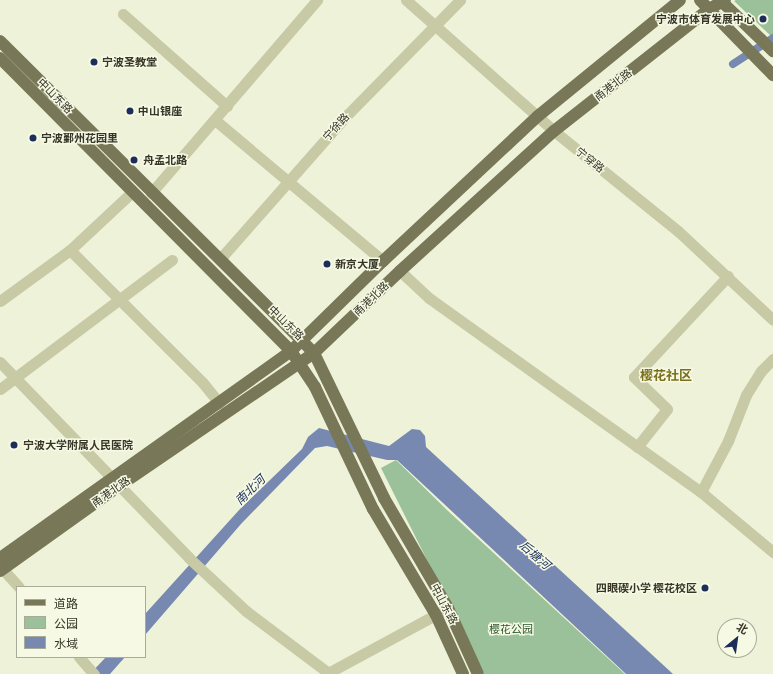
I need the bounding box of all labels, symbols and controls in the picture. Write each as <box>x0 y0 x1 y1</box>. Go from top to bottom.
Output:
place label: 宁波市体育发展中心 <box>656 12 755 26</box>
marker: 宁波市体育发展中心 <box>758 14 768 24</box>
place label: 宁波圣教堂 <box>102 55 157 69</box>
marker: 宁波圣教堂 <box>89 57 99 67</box>
street label: 甬港北路 <box>592 66 634 104</box>
street label: 中山东路 <box>35 76 75 116</box>
place label: 中山银座 <box>138 104 182 118</box>
marker: 中山银座 <box>125 106 135 116</box>
street label: 宁徐路 <box>320 110 352 144</box>
place label: 宁波鄞州花园里 <box>41 131 118 145</box>
marker: 宁波鄞州花园里 <box>28 133 38 143</box>
street label: 宁穿路 <box>573 144 607 176</box>
place label: 舟孟北路 <box>143 153 187 167</box>
marker: 舟孟北路 <box>128 154 140 166</box>
place label: 新京大厦 <box>335 257 379 271</box>
marker: 新京大厦 <box>322 259 332 269</box>
street label: 甬港北路 <box>351 279 391 319</box>
street label: 中山东路 <box>266 303 306 343</box>
district label: 樱花社区 <box>640 367 692 383</box>
place label: 宁波大学附属人民医院 <box>23 438 133 452</box>
marker: 宁波大学附属人民医院 <box>8 439 20 451</box>
water label: 南北河 <box>232 472 268 508</box>
street label: 甬港北路 <box>89 474 133 510</box>
water label: 后塘河 <box>517 538 553 572</box>
street label: 中山东路 <box>428 581 460 627</box>
place label: 四眼碶小学 樱花校区 <box>596 581 697 595</box>
marker: 四眼碶小学 樱花校区 <box>700 583 710 593</box>
legend <box>16 586 146 658</box>
text: 道路 <box>54 596 78 610</box>
text: 公园 <box>54 616 78 630</box>
north arrow <box>717 618 757 658</box>
text: 北 <box>735 620 751 636</box>
park label: 樱花公园 <box>489 622 533 636</box>
text: 水域 <box>54 636 78 650</box>

